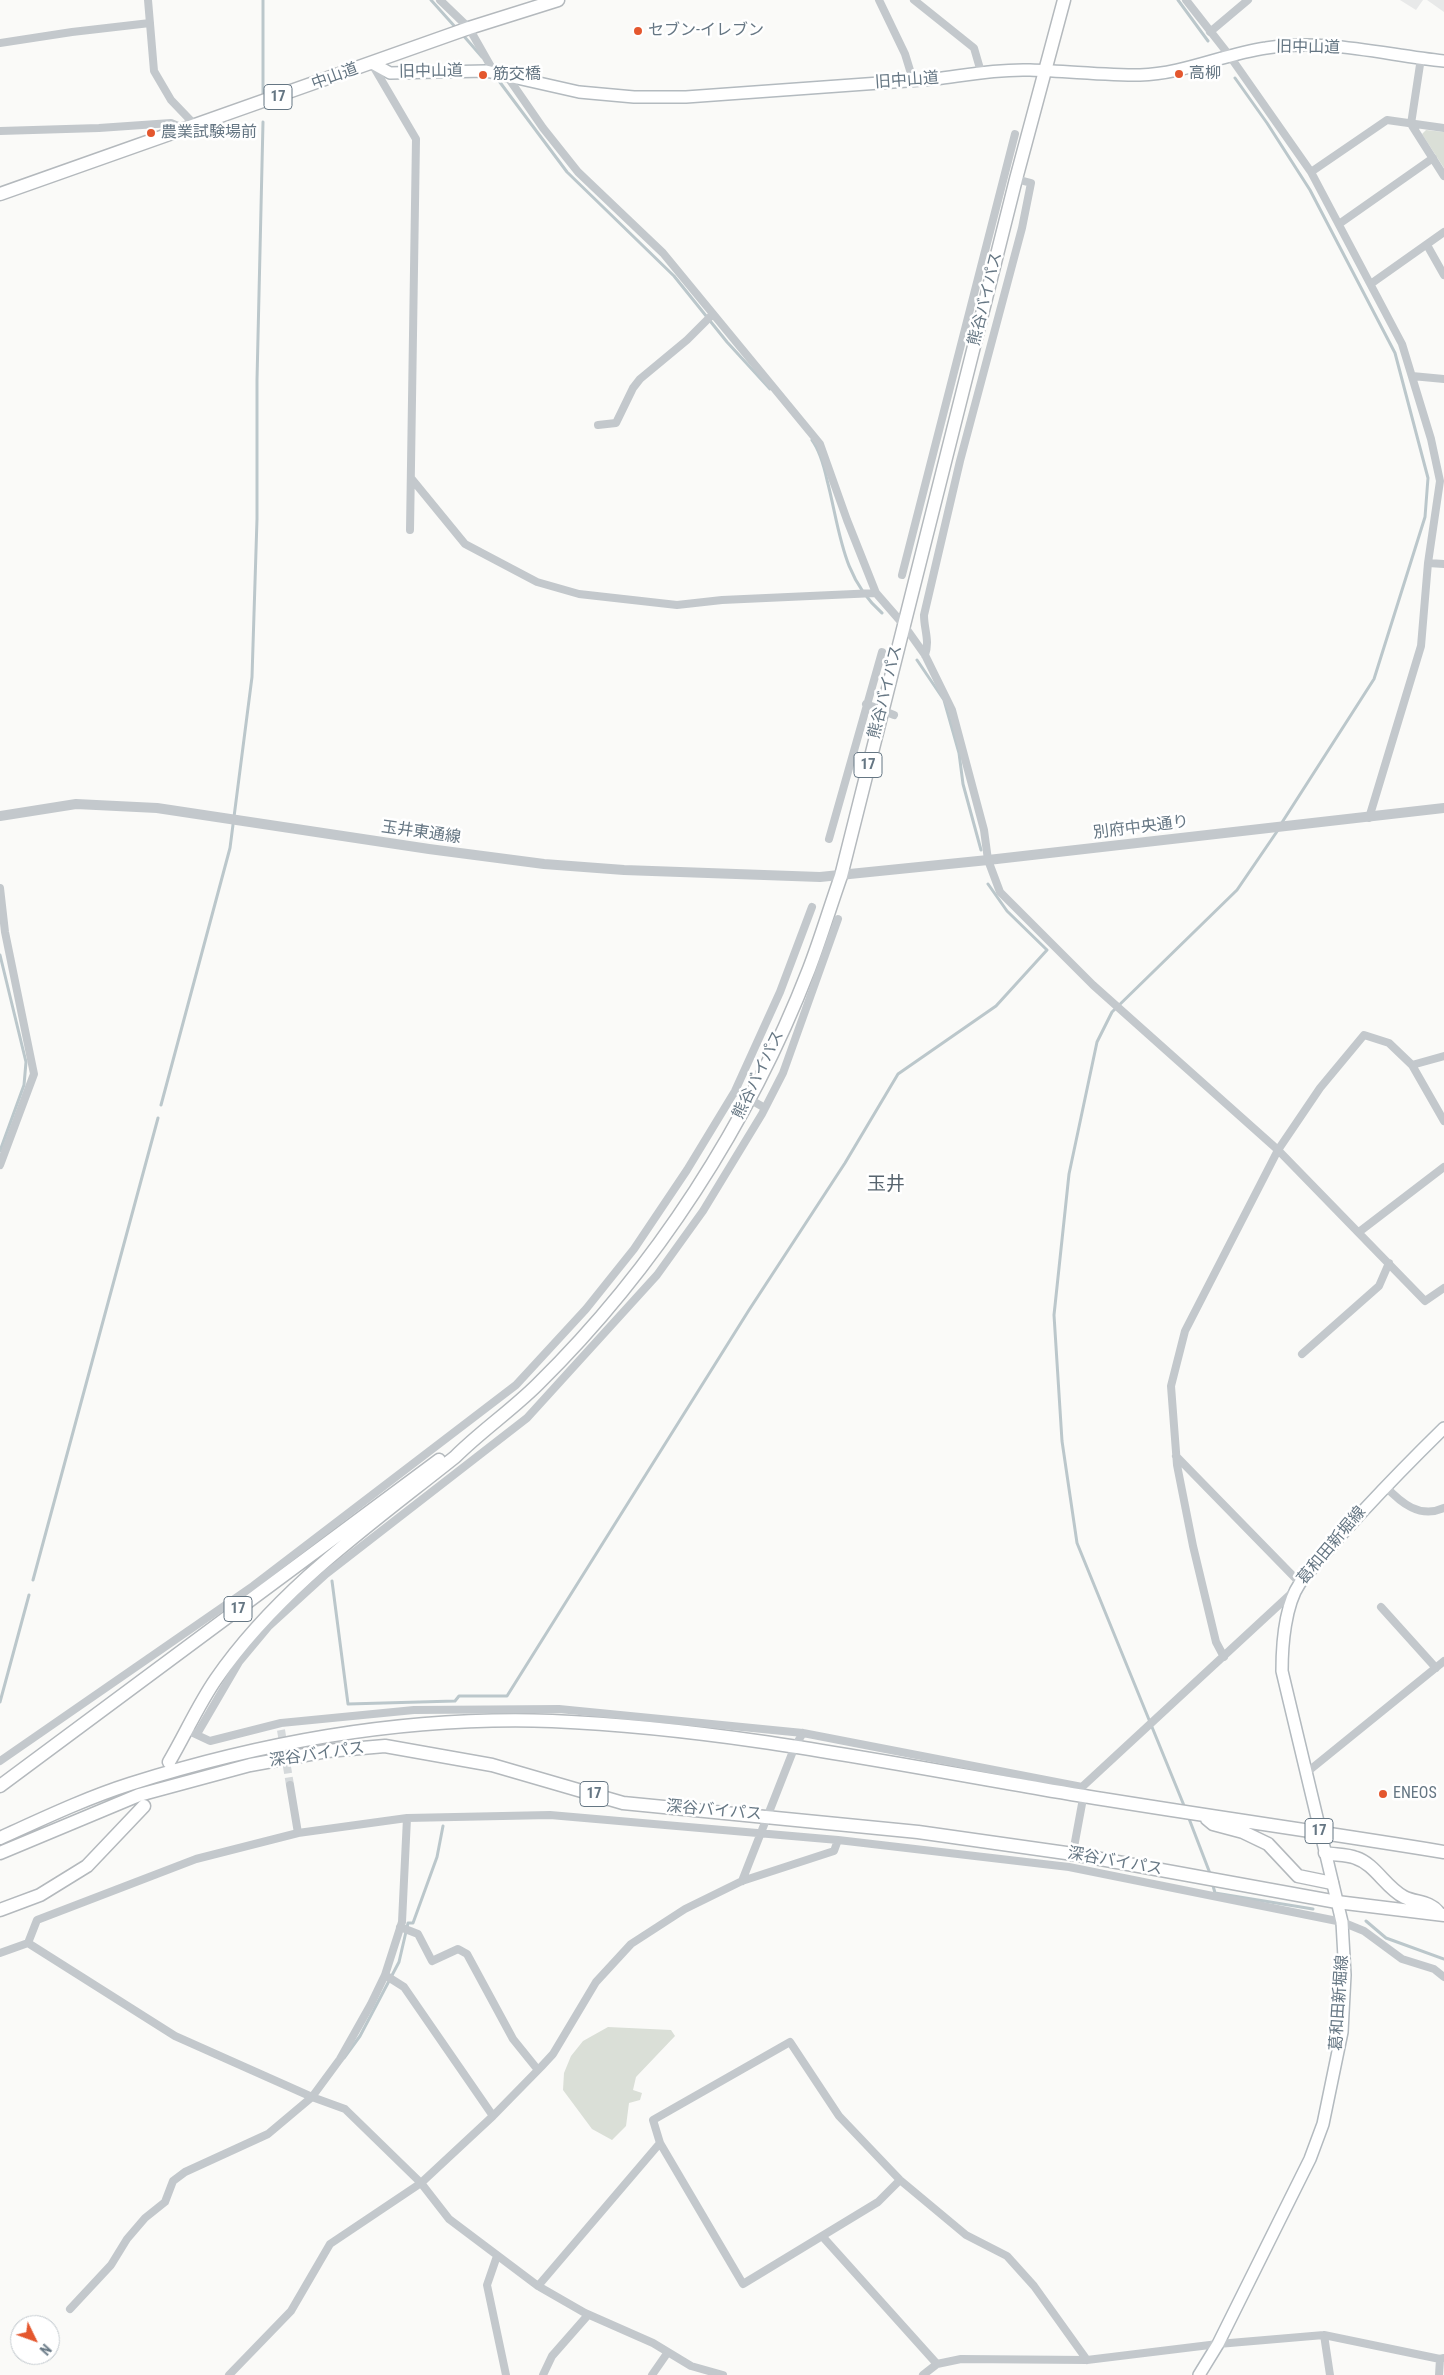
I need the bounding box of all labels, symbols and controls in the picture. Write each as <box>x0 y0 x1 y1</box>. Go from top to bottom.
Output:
place label: セブン-イレブン <box>648 21 764 41</box>
marker: セブン-イレブン <box>632 25 644 37</box>
street label: 旧中山道 <box>1276 38 1340 58</box>
street label: 中山道 <box>309 60 361 94</box>
street label: 旧中山道 <box>399 62 463 82</box>
place label: 高柳 <box>1189 64 1221 84</box>
place label: 筋交橋 <box>493 65 541 85</box>
marker: 高柳 <box>1173 68 1185 80</box>
marker: 筋交橋 <box>477 69 489 81</box>
street label: 旧中山道 <box>874 69 940 93</box>
road number: 17 <box>264 84 292 110</box>
place label: 農業試験場前 <box>161 123 257 143</box>
marker: 農業試験場前 <box>145 127 157 139</box>
street label: 熊谷バイパス <box>965 250 1007 348</box>
street label: 熊谷バイパス <box>865 643 907 741</box>
road number: 17 <box>854 752 882 778</box>
street label: 別府中央通り <box>1092 813 1190 843</box>
street label: 玉井東通線 <box>380 818 462 848</box>
street label: 熊谷バイパス <box>729 1028 789 1122</box>
district label: 玉井 <box>867 1174 905 1196</box>
street label: 葛和田新堀線 <box>1294 1503 1370 1589</box>
road number: 17 <box>224 1596 252 1622</box>
street label: 深谷バイパス <box>268 1739 366 1771</box>
road number: 17 <box>580 1782 608 1806</box>
place label: ENEOS <box>1393 1784 1437 1804</box>
marker: ENEOS <box>1377 1788 1389 1800</box>
street label: 深谷バイパス <box>665 1797 763 1825</box>
road number: 17 <box>1305 1818 1333 1844</box>
street label: 深谷バイパス <box>1066 1844 1164 1880</box>
street label: 葛和田新堀線 <box>1327 1954 1353 2052</box>
north arrow <box>10 2315 60 2365</box>
text: N <box>37 2341 54 2358</box>

